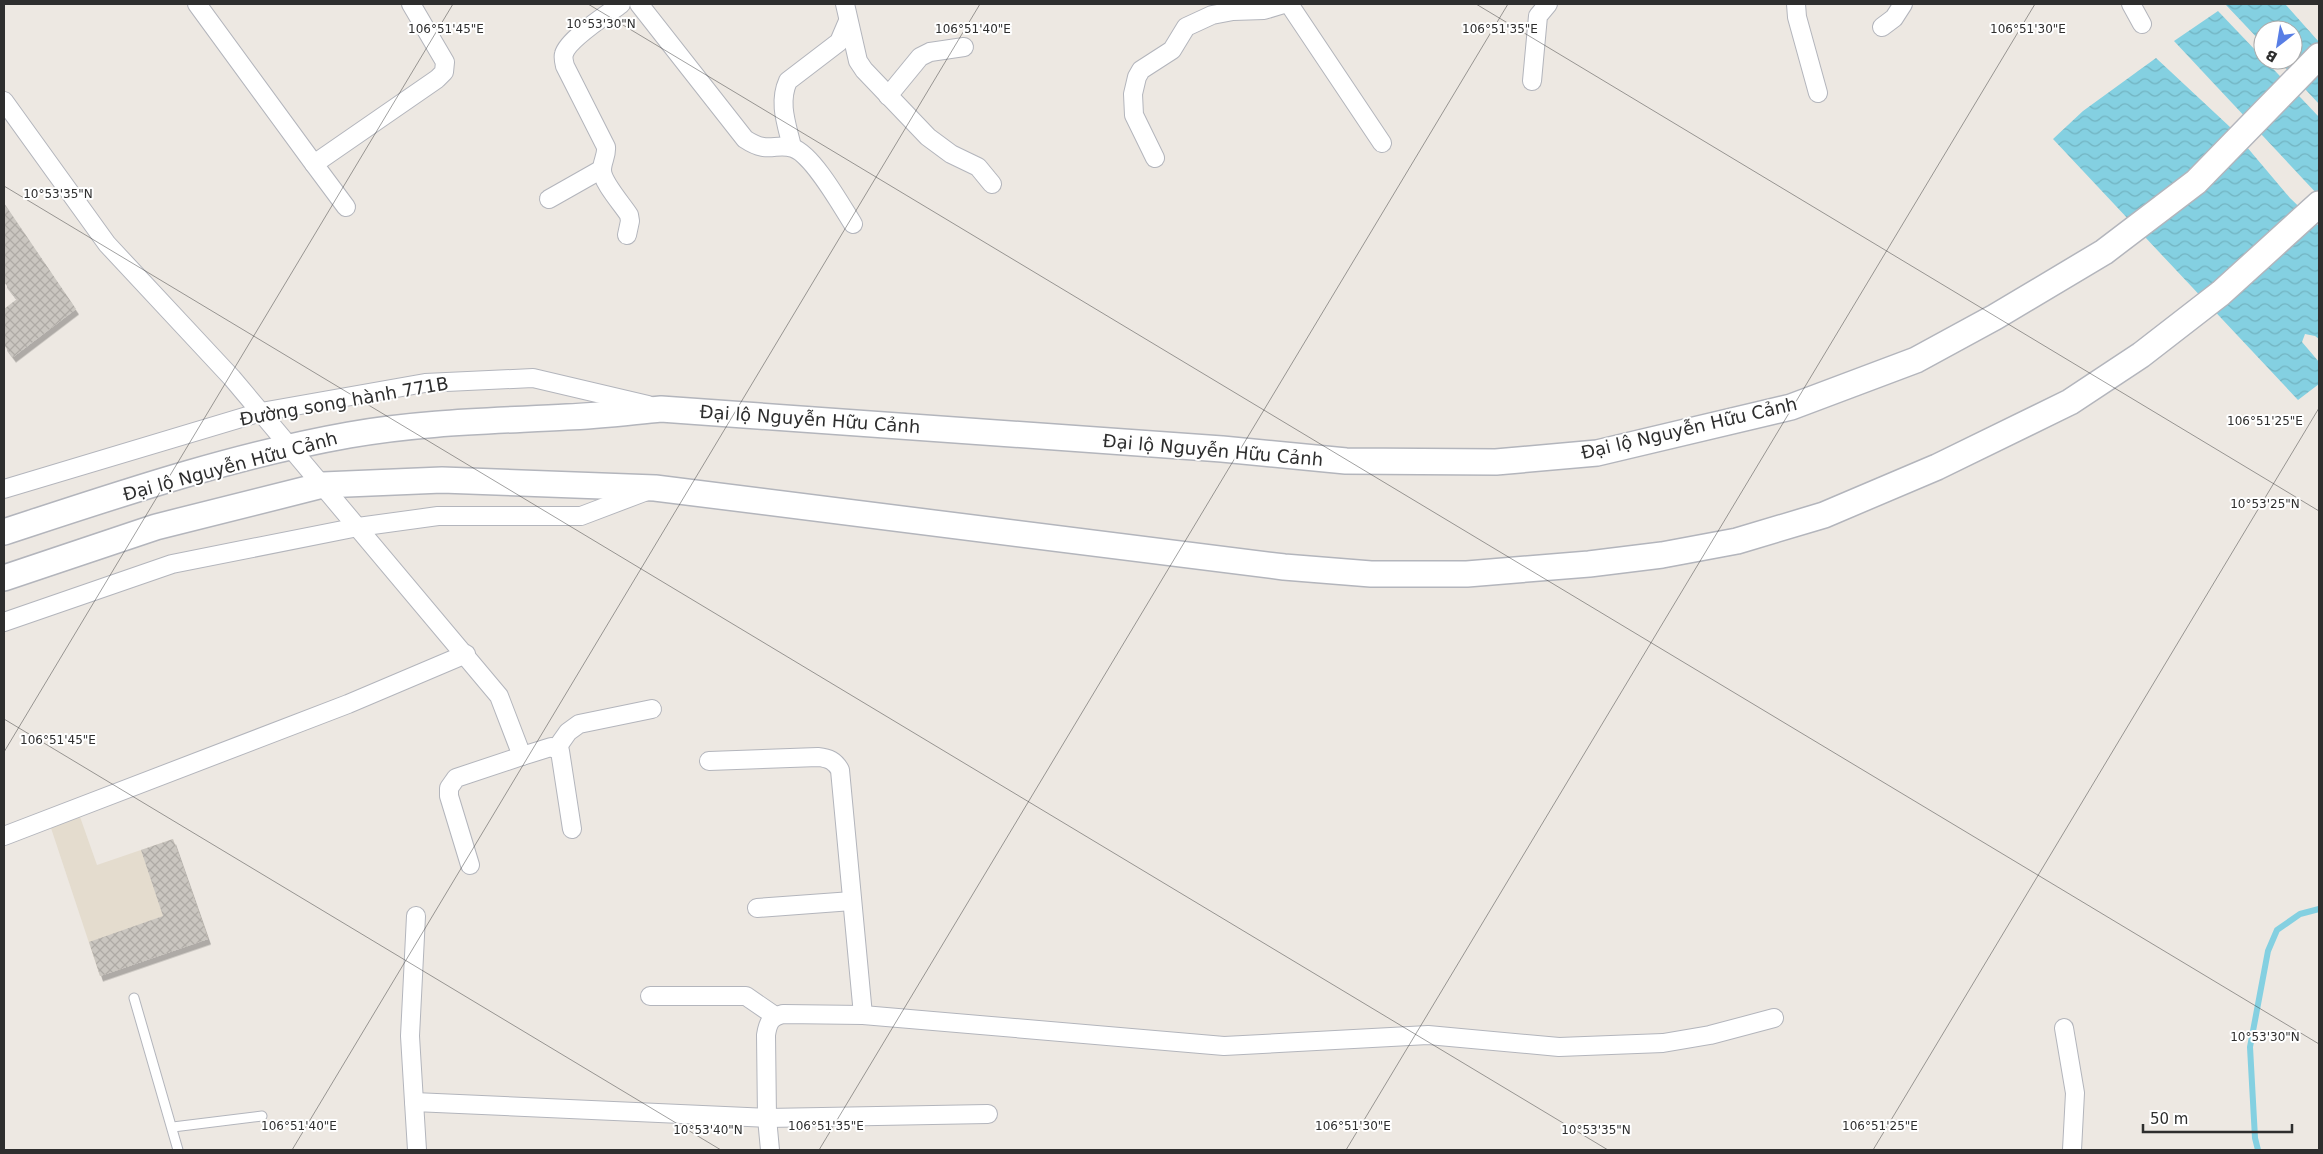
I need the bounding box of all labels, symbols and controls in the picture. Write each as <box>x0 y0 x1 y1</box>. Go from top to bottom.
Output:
text: 10°53'30"N <box>566 17 636 31</box>
north arrow <box>2253 20 2303 70</box>
text: 106°51'45"E <box>408 22 484 36</box>
text: 106°51'40"E <box>935 22 1011 36</box>
text: 106°51'35"E <box>1462 22 1538 36</box>
text: 106°51'30"E <box>1990 22 2066 36</box>
text: B <box>2263 47 2280 66</box>
text: 10°53'35"N <box>23 187 93 201</box>
street label: Đường song hành 771B <box>238 372 450 430</box>
street label: Đại lộ Nguyễn Hữu Cảnh <box>1579 393 1799 463</box>
street label: Đại lộ Nguyễn Hữu Cảnh <box>699 401 921 437</box>
text: 106°51'25"E <box>2227 414 2303 428</box>
street label: Đại lộ Nguyễn Hữu Cảnh <box>121 427 339 505</box>
street label: Đại lộ Nguyễn Hữu Cảnh <box>1102 430 1324 470</box>
text: 10°53'25"N <box>2230 497 2300 511</box>
text: 106°51'45"E <box>20 733 96 747</box>
text: 10°53'30"N <box>2230 1030 2300 1044</box>
scale bar <box>2143 1102 2292 1134</box>
text: 50 m <box>2150 1110 2188 1128</box>
text: 106°51'40"E <box>261 1119 337 1133</box>
text: 106°51'35"E <box>788 1119 864 1133</box>
text: 106°51'30"E <box>1315 1119 1391 1133</box>
text: 106°51'25"E <box>1842 1119 1918 1133</box>
text: 10°53'40"N <box>673 1123 743 1137</box>
text: 10°53'35"N <box>1561 1123 1631 1137</box>

